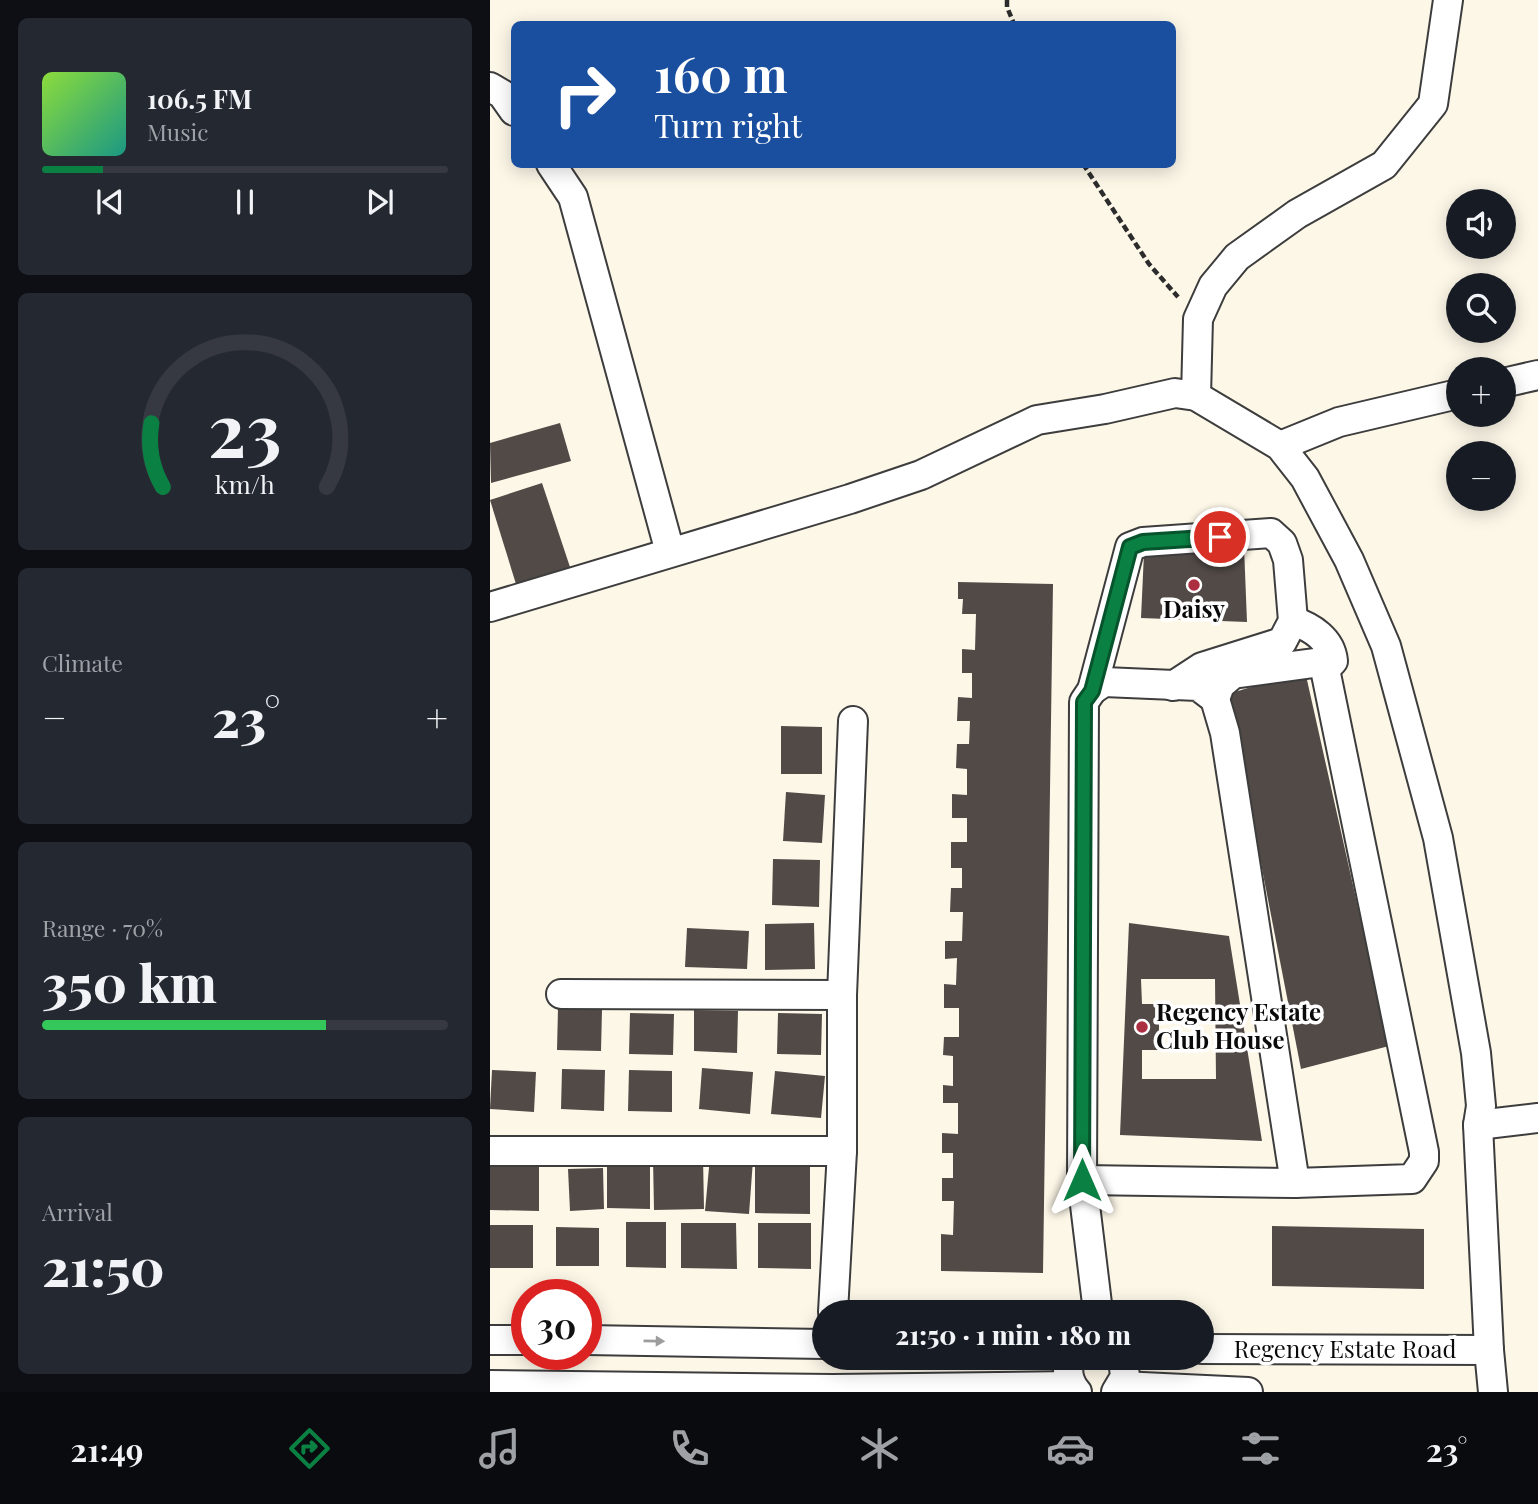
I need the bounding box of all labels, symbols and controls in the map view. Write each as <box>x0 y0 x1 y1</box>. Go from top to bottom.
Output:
text: 160 m <box>654 40 788 105</box>
icon: right <box>539 49 630 140</box>
text: 106.5 FM <box>147 81 252 116</box>
text: Turn right <box>654 103 802 146</box>
text: Music <box>147 116 208 147</box>
icon: previous <box>91 183 129 221</box>
icon: pause <box>226 183 264 221</box>
icon: next <box>361 183 399 221</box>
map controls <box>1446 189 1516 511</box>
button: sound <box>1446 189 1516 259</box>
button: search <box>1446 273 1516 343</box>
button: + <box>1446 357 1516 427</box>
text: 23 <box>208 379 282 476</box>
button: − <box>1446 441 1516 511</box>
text: km/h <box>215 467 275 500</box>
pin <box>1190 507 1250 567</box>
icon: arrive <box>1201 518 1239 556</box>
marker: Daisy <box>1186 577 1202 593</box>
place label: Daisy <box>1163 592 1226 624</box>
text: Climate <box>42 647 123 678</box>
text: 23° <box>212 682 280 751</box>
text: − <box>42 691 67 742</box>
text: + <box>426 691 448 742</box>
text: Range · 70% <box>42 912 163 943</box>
text: 350 km <box>42 947 217 1016</box>
place label: Regency Estate Club House <box>1156 995 1321 1055</box>
marker: Regency Estate Club House <box>1134 1019 1150 1035</box>
position arrow <box>1045 1143 1119 1217</box>
text: Arrival <box>42 1196 113 1227</box>
text: 21:50 <box>42 1231 165 1300</box>
speed limit sign: 30 <box>511 1279 602 1370</box>
text: 21:50 · 1 min · 180 m <box>895 1317 1131 1352</box>
street label: Regency Estate Road <box>1234 1332 1456 1364</box>
one-way arrow <box>644 1335 666 1347</box>
icon: directions <box>285 1424 334 1473</box>
icon: music <box>475 1424 524 1473</box>
icon: phone <box>665 1424 714 1473</box>
icon: climate <box>855 1424 904 1473</box>
icon: car <box>1046 1424 1095 1473</box>
icon: filters <box>1236 1424 1285 1473</box>
text: 21:49 <box>71 1427 143 1470</box>
text: 23° <box>1426 1427 1467 1470</box>

